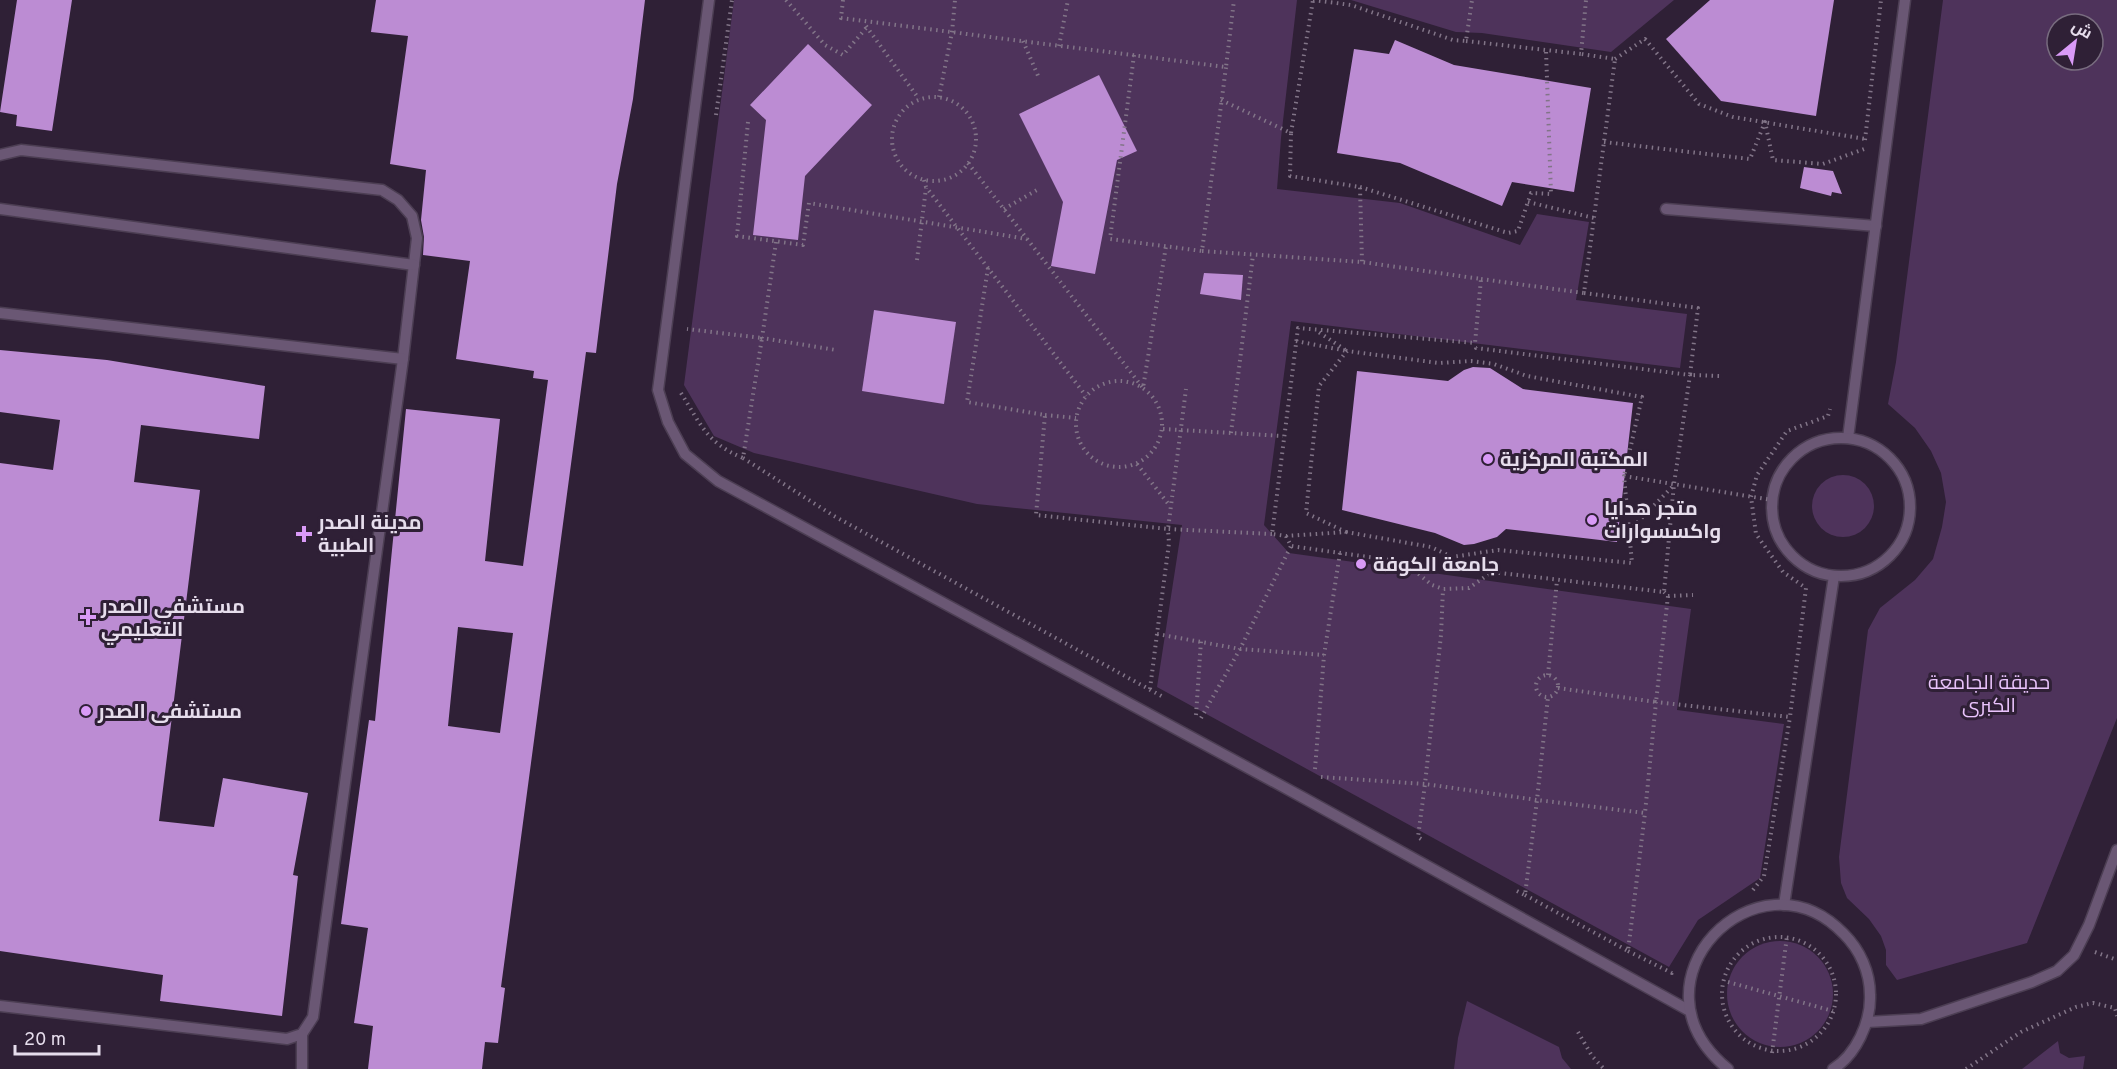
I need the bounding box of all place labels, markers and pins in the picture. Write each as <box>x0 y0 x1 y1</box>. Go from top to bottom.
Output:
place label: المكتبة المركزية <box>1500 448 1648 474</box>
marker: المكتبة المركزية <box>1481 452 1495 466</box>
place label: متجر هدايا واكسسوارات <box>1604 497 1721 546</box>
place label: مدينة الصدر الطبية <box>317 511 422 560</box>
marker: متجر هدايا واكسسوارات <box>1585 513 1599 527</box>
marker: مدينة الصدر الطبية <box>295 525 313 543</box>
place label: جامعة الكوفة <box>1373 553 1499 579</box>
marker: جامعة الكوفة <box>1354 557 1368 571</box>
place label: مستشفى الصدر التعليمي <box>100 595 245 645</box>
marker: مستشفى الصدر التعليمي <box>79 608 97 626</box>
place label: مستشفى الصدر <box>97 700 242 726</box>
marker: مستشفى الصدر <box>79 704 93 718</box>

